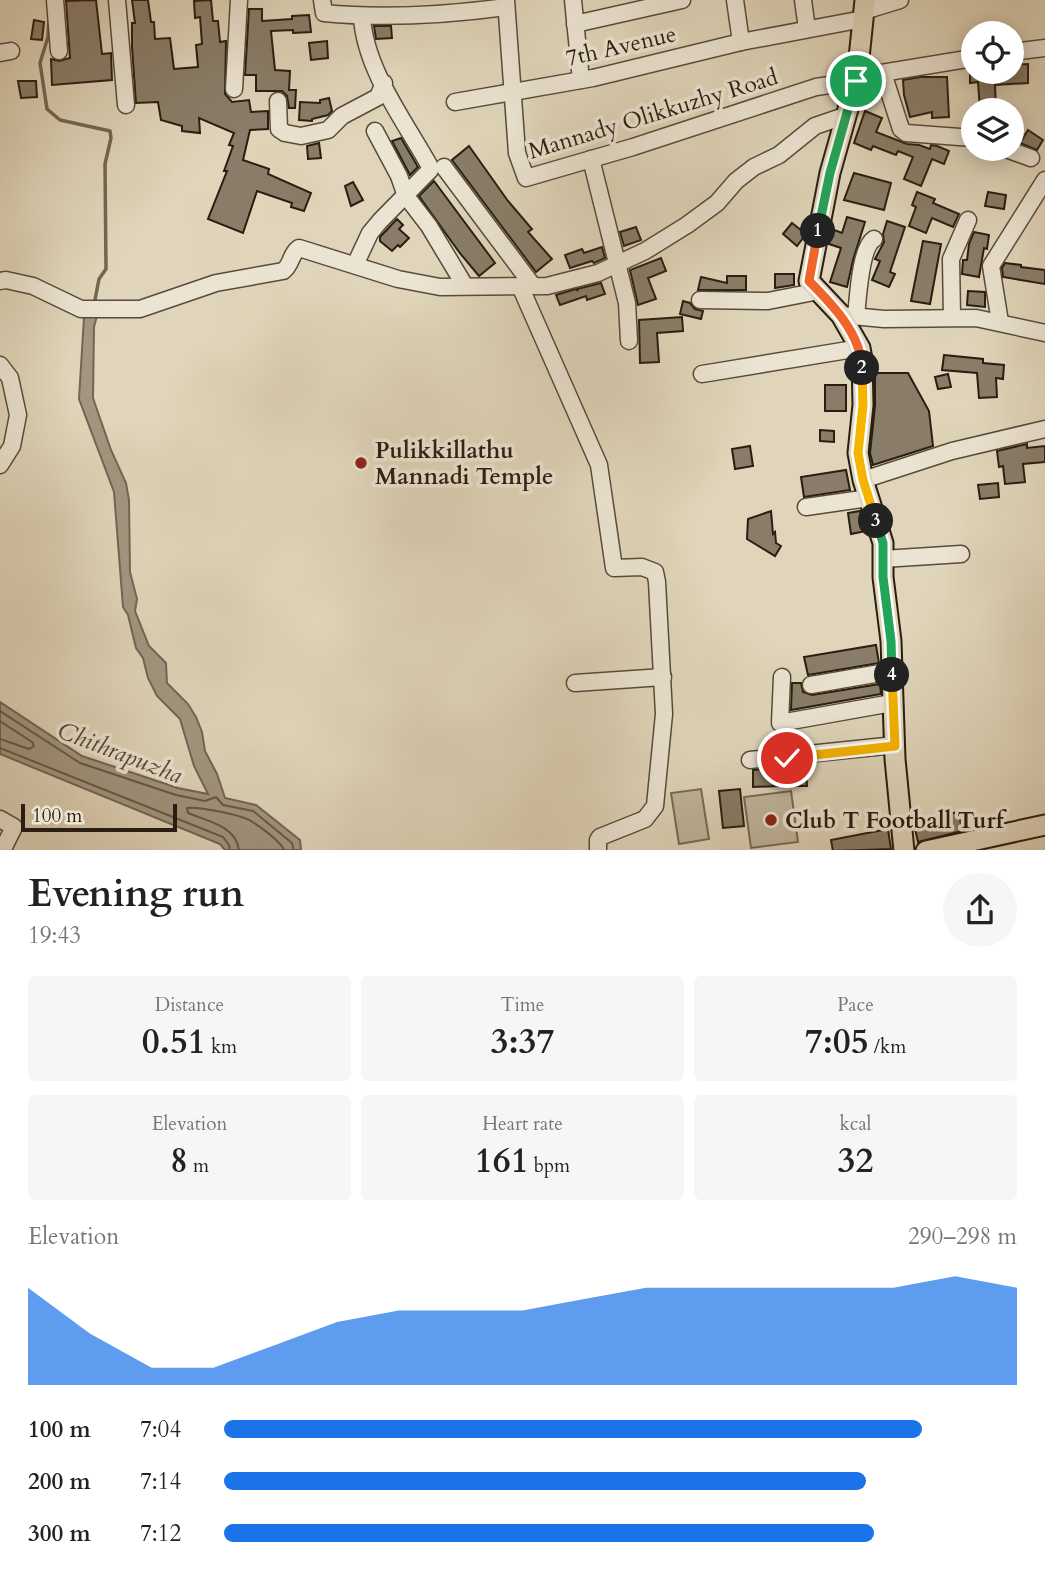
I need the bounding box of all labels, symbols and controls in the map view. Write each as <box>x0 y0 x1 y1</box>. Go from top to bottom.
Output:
street label: 7th Avenue <box>563 18 679 74</box>
map controls <box>961 21 1024 161</box>
button: locate <box>961 21 1024 84</box>
pin <box>826 51 886 111</box>
street label: Mannady Olikkuzhy Road <box>524 61 782 167</box>
icon: arrive <box>837 62 875 100</box>
button: layers <box>961 98 1024 161</box>
pin: 1 <box>800 214 836 248</box>
text: 1 <box>813 217 822 243</box>
pin: 2 <box>844 350 880 386</box>
text: 2 <box>857 354 866 380</box>
place label: Pulikkillathu Mannadi Temple <box>375 435 553 492</box>
marker: Pulikkillathu Mannadi Temple <box>353 455 369 471</box>
pin: 3 <box>858 504 894 538</box>
text: 3 <box>871 507 880 533</box>
pin: 4 <box>874 658 910 692</box>
text: 4 <box>887 661 896 687</box>
water label: Chithrapuzha <box>53 714 187 792</box>
pin <box>757 728 817 788</box>
icon: check <box>768 739 806 777</box>
scale bar <box>21 802 177 833</box>
text: 100 m <box>32 803 82 829</box>
place label: Club T Football Turf <box>785 805 1008 836</box>
marker: Club T Football Turf <box>763 812 779 828</box>
text: Evening run <box>28 868 244 920</box>
button: share <box>943 873 1017 947</box>
text: 19:43 <box>28 920 81 951</box>
text: Distance <box>155 992 224 1018</box>
text: Time <box>501 992 544 1018</box>
text: Pace <box>837 992 874 1018</box>
text: 0.51 <box>142 1018 206 1066</box>
text: 3:37 <box>491 1018 554 1066</box>
text: 7:05 <box>805 1018 869 1066</box>
text: km <box>206 1034 237 1060</box>
text: /km <box>869 1034 906 1060</box>
text: Elevation <box>152 1111 227 1137</box>
text: Heart rate <box>482 1111 563 1137</box>
text: kcal <box>840 1111 871 1137</box>
text: 8 <box>170 1137 188 1185</box>
text: 161 <box>475 1137 529 1185</box>
text: 32 <box>838 1137 873 1185</box>
text: m <box>188 1153 209 1179</box>
text: bpm <box>529 1153 570 1179</box>
text: Elevation <box>28 1221 119 1252</box>
text: 290–298 m <box>908 1221 1017 1252</box>
text: 100 m <box>28 1414 91 1445</box>
text: 7:04 <box>140 1414 181 1445</box>
text: 200 m <box>28 1466 91 1497</box>
text: 7:14 <box>140 1466 181 1497</box>
text: 300 m <box>28 1518 91 1549</box>
text: 7:12 <box>140 1518 181 1549</box>

